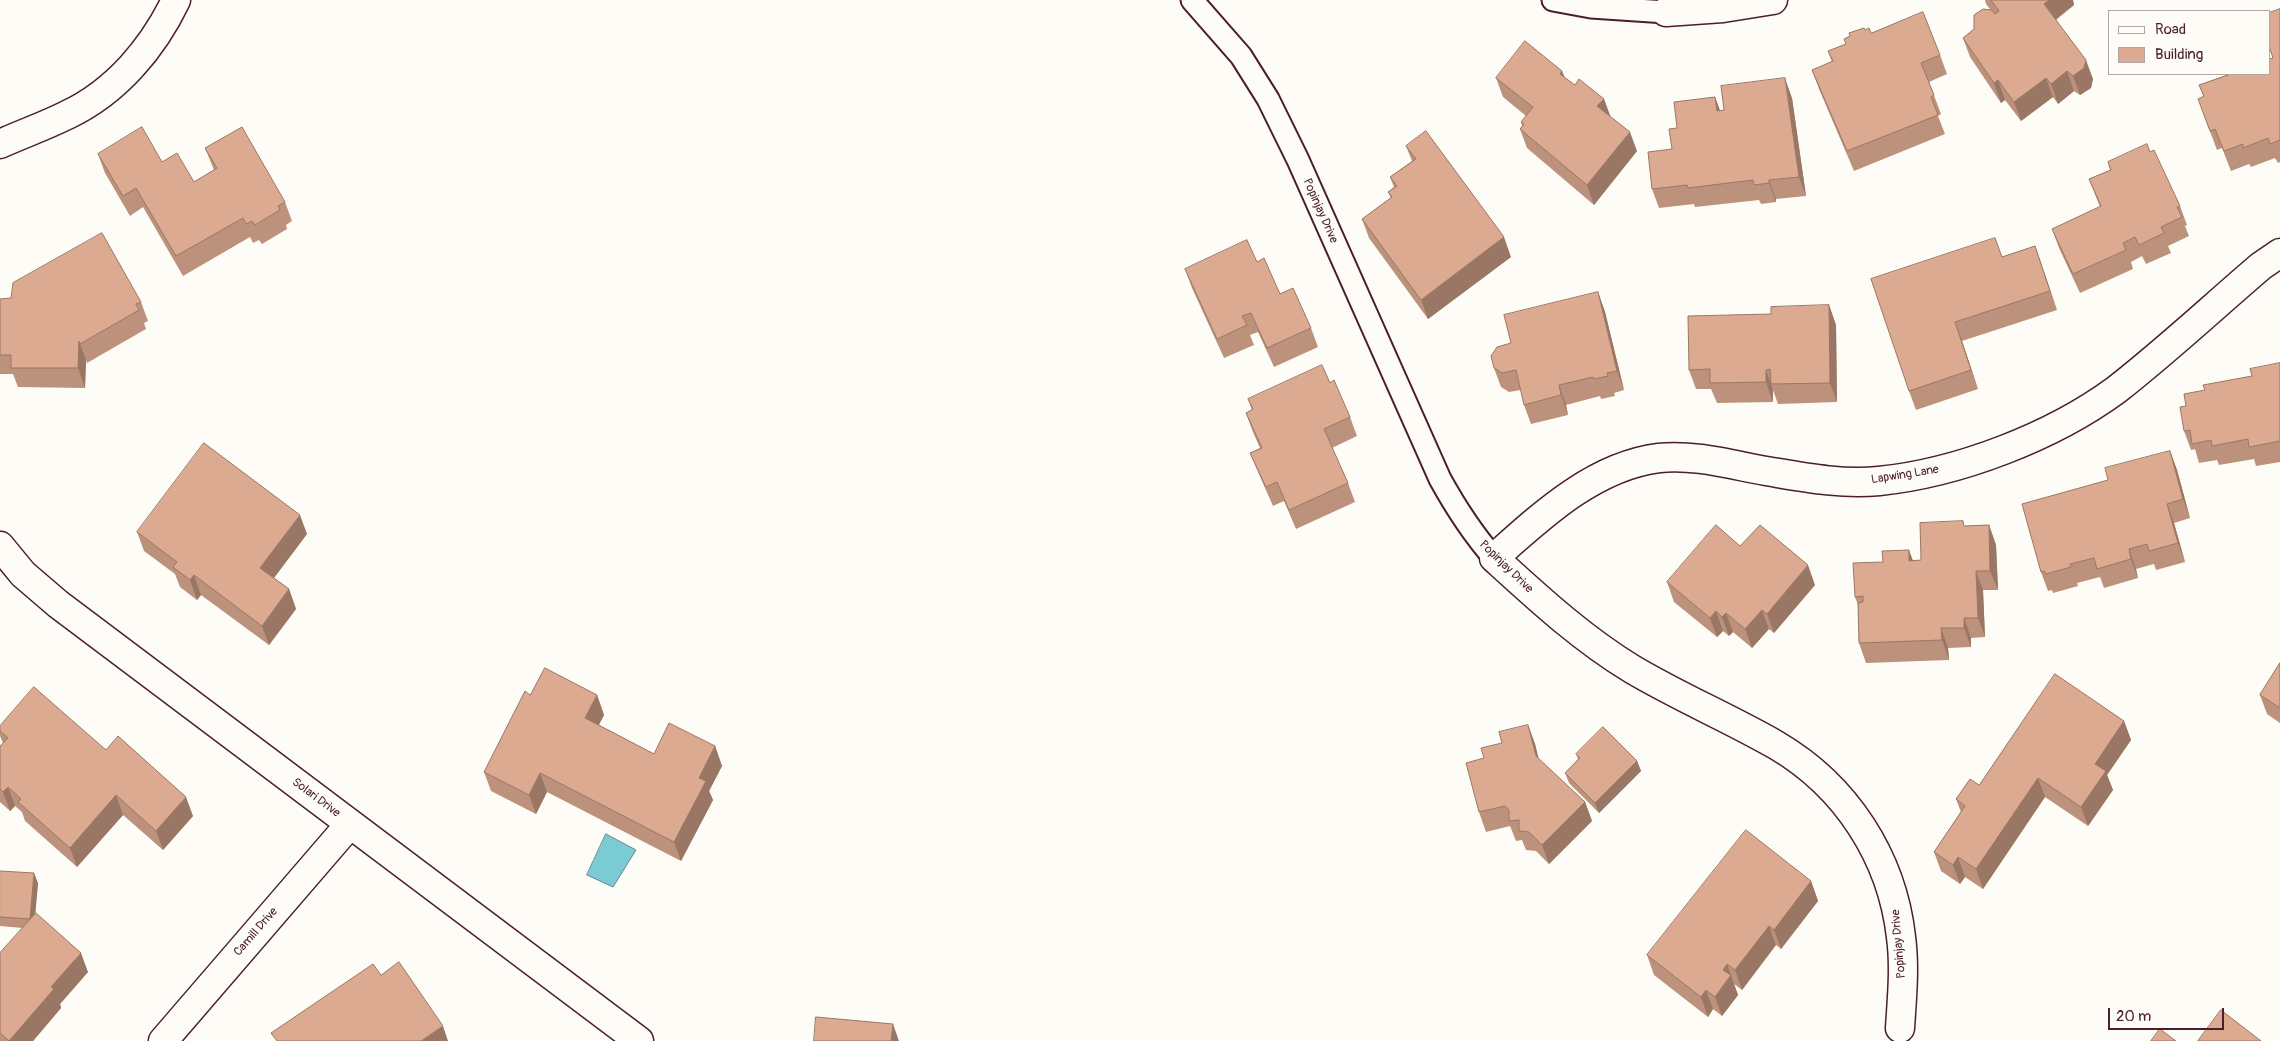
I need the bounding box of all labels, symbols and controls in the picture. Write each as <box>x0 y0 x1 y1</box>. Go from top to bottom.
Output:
legend <box>2108 10 2270 75</box>
text: Road <box>2155 20 2186 39</box>
text: Building <box>2155 45 2203 64</box>
street label: Popinjay Drive <box>1299 176 1341 246</box>
street label: Lapwing Lane <box>1870 463 1940 487</box>
street label: Popinjay Drive <box>1476 538 1536 596</box>
street label: Solari Drive <box>289 775 343 821</box>
street label: Camill Drive <box>231 905 281 959</box>
street label: Popinjay Drive <box>1889 909 1909 979</box>
scale bar <box>2110 998 2226 1030</box>
text: 20 m <box>2116 1007 2151 1026</box>

